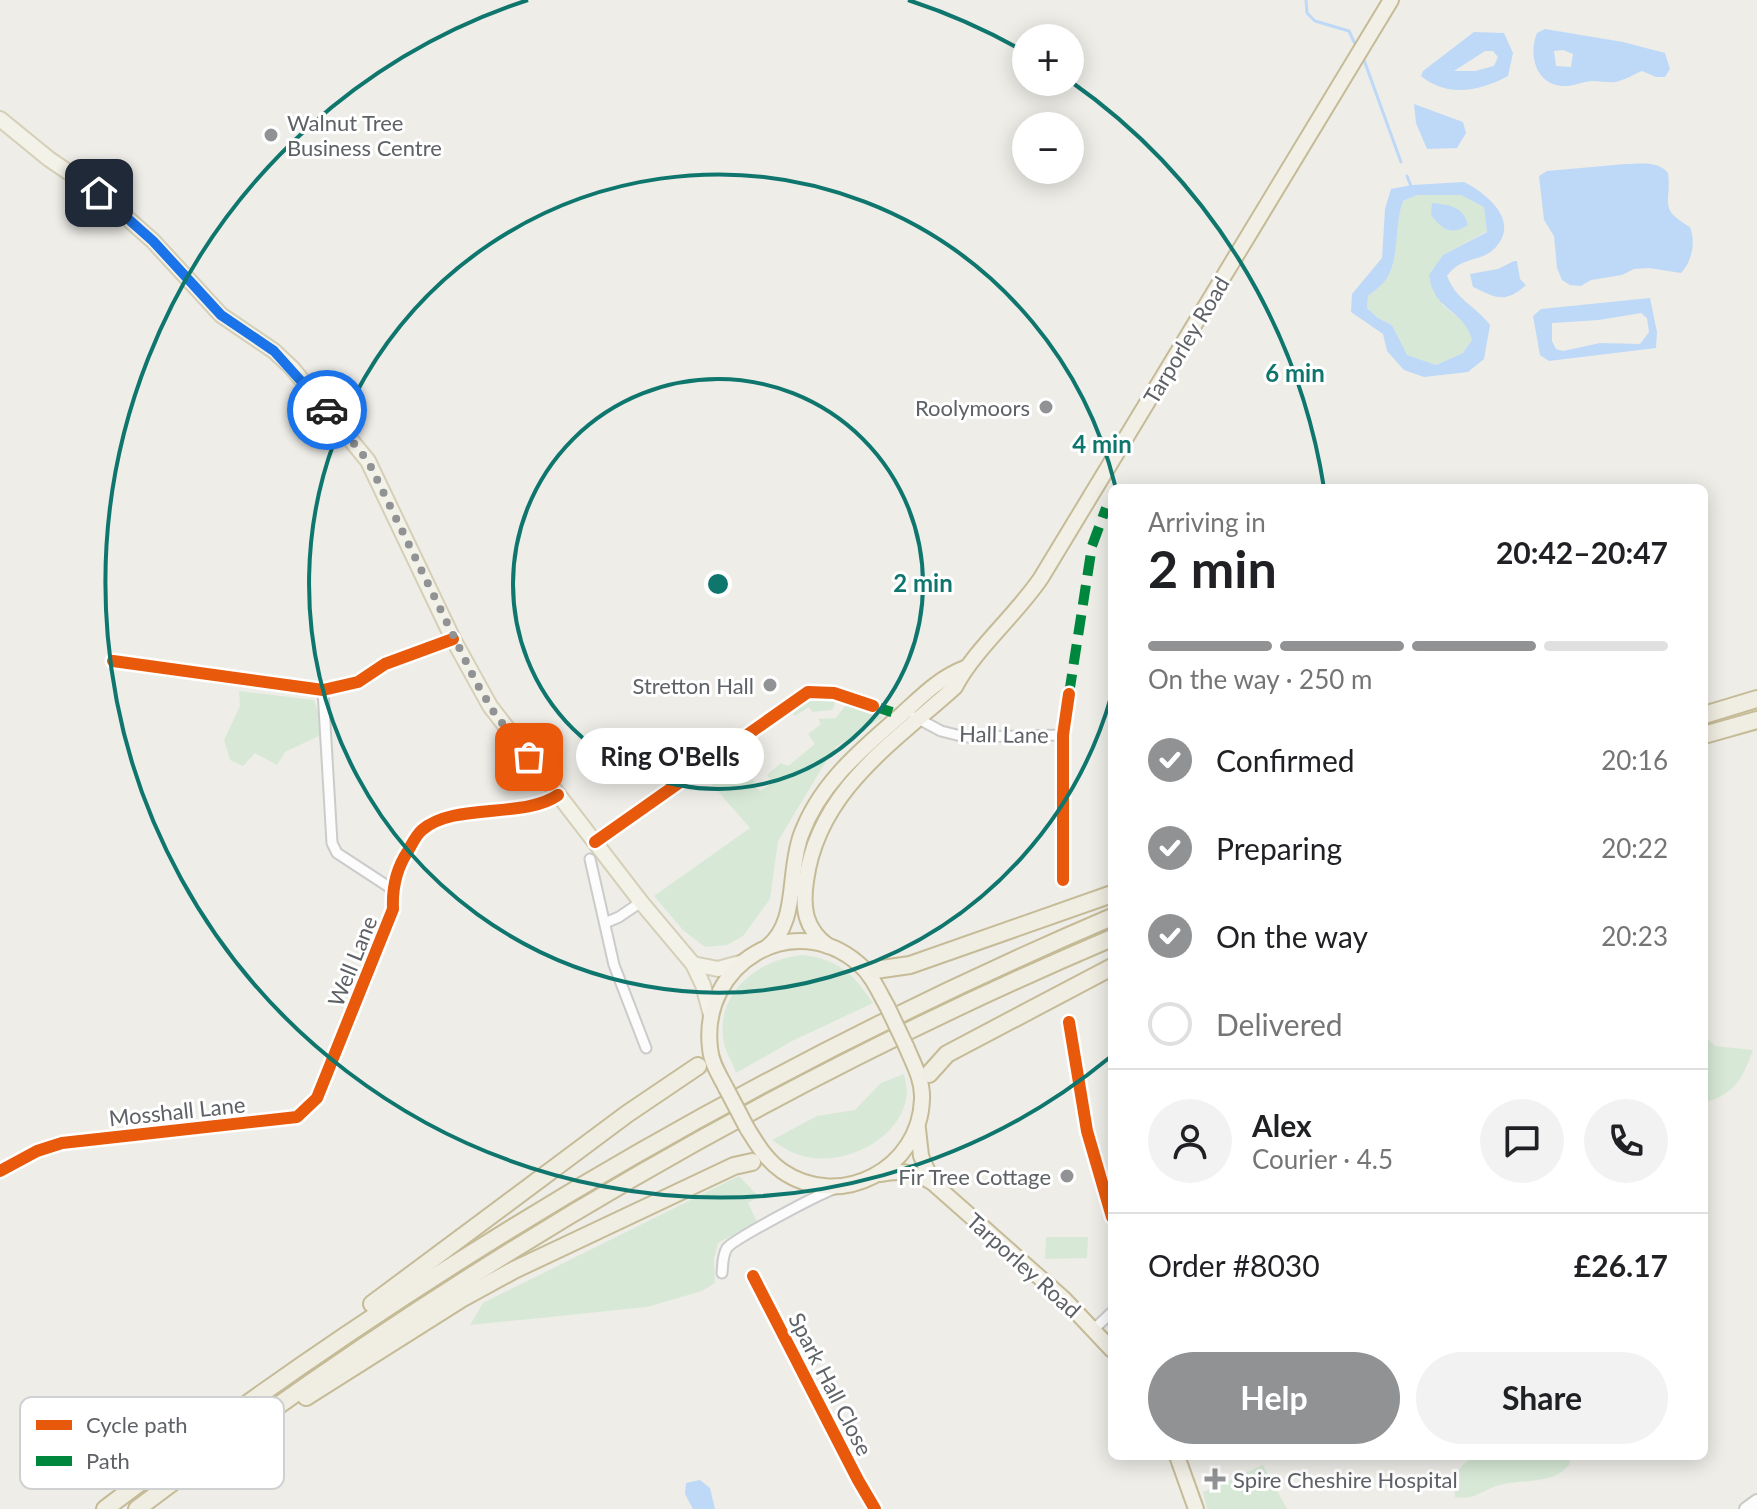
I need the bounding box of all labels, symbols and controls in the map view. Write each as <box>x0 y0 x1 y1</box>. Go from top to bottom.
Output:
map controls <box>1012 24 1084 184</box>
button: + <box>1012 24 1084 96</box>
place label: Walnut Tree Business Centre <box>287 109 442 161</box>
button: − <box>1012 112 1084 184</box>
marker: Walnut Tree Business Centre <box>262 126 280 144</box>
pin <box>65 159 133 227</box>
icon: home <box>77 171 121 215</box>
street label: Tarporley Road <box>1137 271 1235 409</box>
text: 6 min <box>1265 358 1325 387</box>
courier <box>287 370 367 450</box>
icon: car <box>305 388 349 432</box>
place label: Roolymoors <box>915 394 1030 421</box>
marker: Roolymoors <box>1037 398 1055 416</box>
text: 4 min <box>1072 429 1132 458</box>
text: Arriving in <box>1148 506 1266 538</box>
text: 20:42–20:47 <box>1496 534 1668 570</box>
text: 2 min <box>1148 537 1277 599</box>
text: 2 min <box>893 568 953 597</box>
centre of rings <box>704 570 732 598</box>
text: On the way · 250 m <box>1148 663 1372 695</box>
place label: Stretton Hall <box>632 672 754 699</box>
marker: Stretton Hall <box>761 676 779 694</box>
street label: Hall Lane <box>959 720 1049 748</box>
pin <box>495 723 563 791</box>
callout: Ring O'Bells <box>577 729 765 785</box>
icon: bag <box>507 735 551 779</box>
icon: check <box>1148 738 1192 782</box>
text: Ring O'Bells <box>600 740 740 772</box>
text: Confirmed <box>1216 742 1355 778</box>
text: 20:16 <box>1601 744 1668 776</box>
icon: check <box>1148 826 1192 870</box>
text: Preparing <box>1216 830 1342 866</box>
text: 20:22 <box>1601 832 1668 864</box>
street label: Well Lane <box>322 912 382 1010</box>
icon: check <box>1148 914 1192 958</box>
text: On the way <box>1216 918 1368 954</box>
text: 20:23 <box>1601 920 1668 952</box>
text: Delivered <box>1216 1006 1343 1042</box>
street label: Mosshall Lane <box>107 1090 247 1132</box>
button: person <box>1148 1099 1232 1183</box>
button: chat <box>1480 1099 1564 1183</box>
button: phone <box>1584 1099 1668 1183</box>
text: Alex <box>1252 1107 1312 1143</box>
text: Courier · 4.5 <box>1252 1143 1393 1175</box>
place label: Fir Tree Cottage <box>898 1163 1051 1190</box>
marker: Fir Tree Cottage <box>1058 1167 1076 1185</box>
street label: Tarporley Road <box>961 1207 1087 1323</box>
text: Order #8030 <box>1148 1247 1320 1283</box>
text: £26.17 <box>1574 1247 1668 1283</box>
street label: Spark Hall Close <box>783 1308 879 1460</box>
button: Help <box>1148 1352 1400 1444</box>
button: Share <box>1416 1352 1668 1444</box>
legend <box>20 1397 284 1489</box>
text: Cycle path <box>86 1411 188 1438</box>
text: Path <box>86 1447 130 1474</box>
place label: Spire Cheshire Hospital <box>1233 1466 1458 1493</box>
marker: Spire Cheshire Hospital <box>1204 1468 1226 1490</box>

